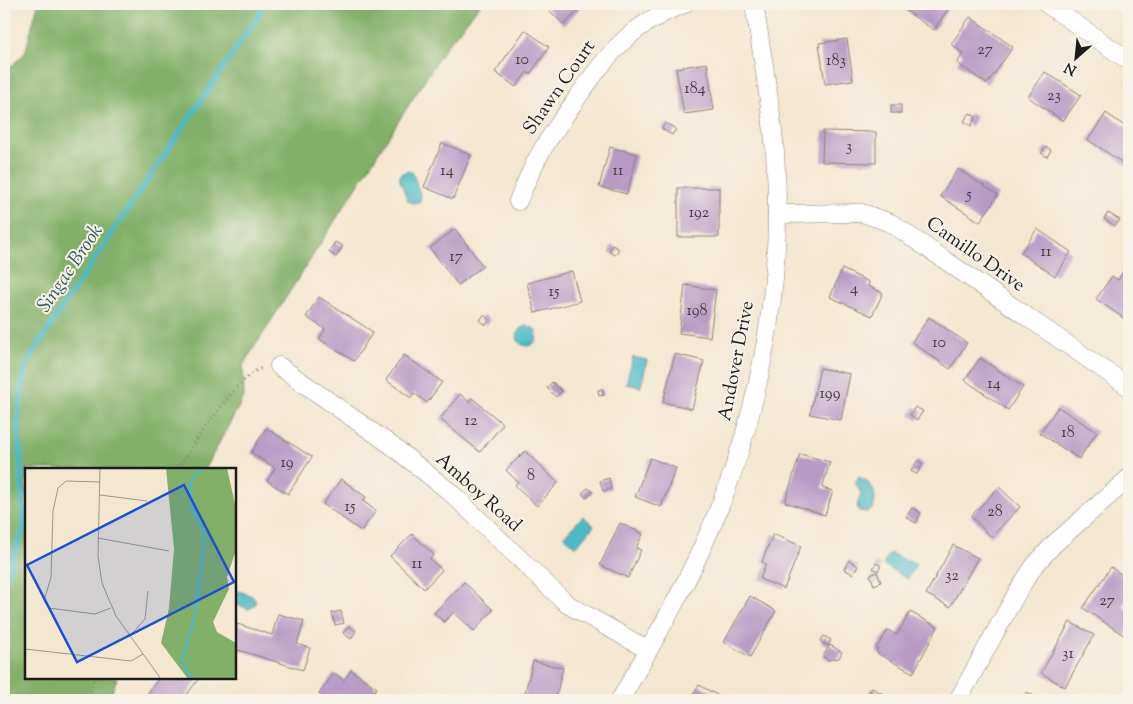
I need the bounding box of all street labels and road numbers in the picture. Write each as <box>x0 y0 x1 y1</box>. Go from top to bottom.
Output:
street label: Shawn Court <box>517 35 603 141</box>
street label: Camillo Drive <box>920 211 1030 299</box>
street label: Andover Drive <box>712 298 762 423</box>
street label: Amboy Road <box>429 447 527 539</box>

